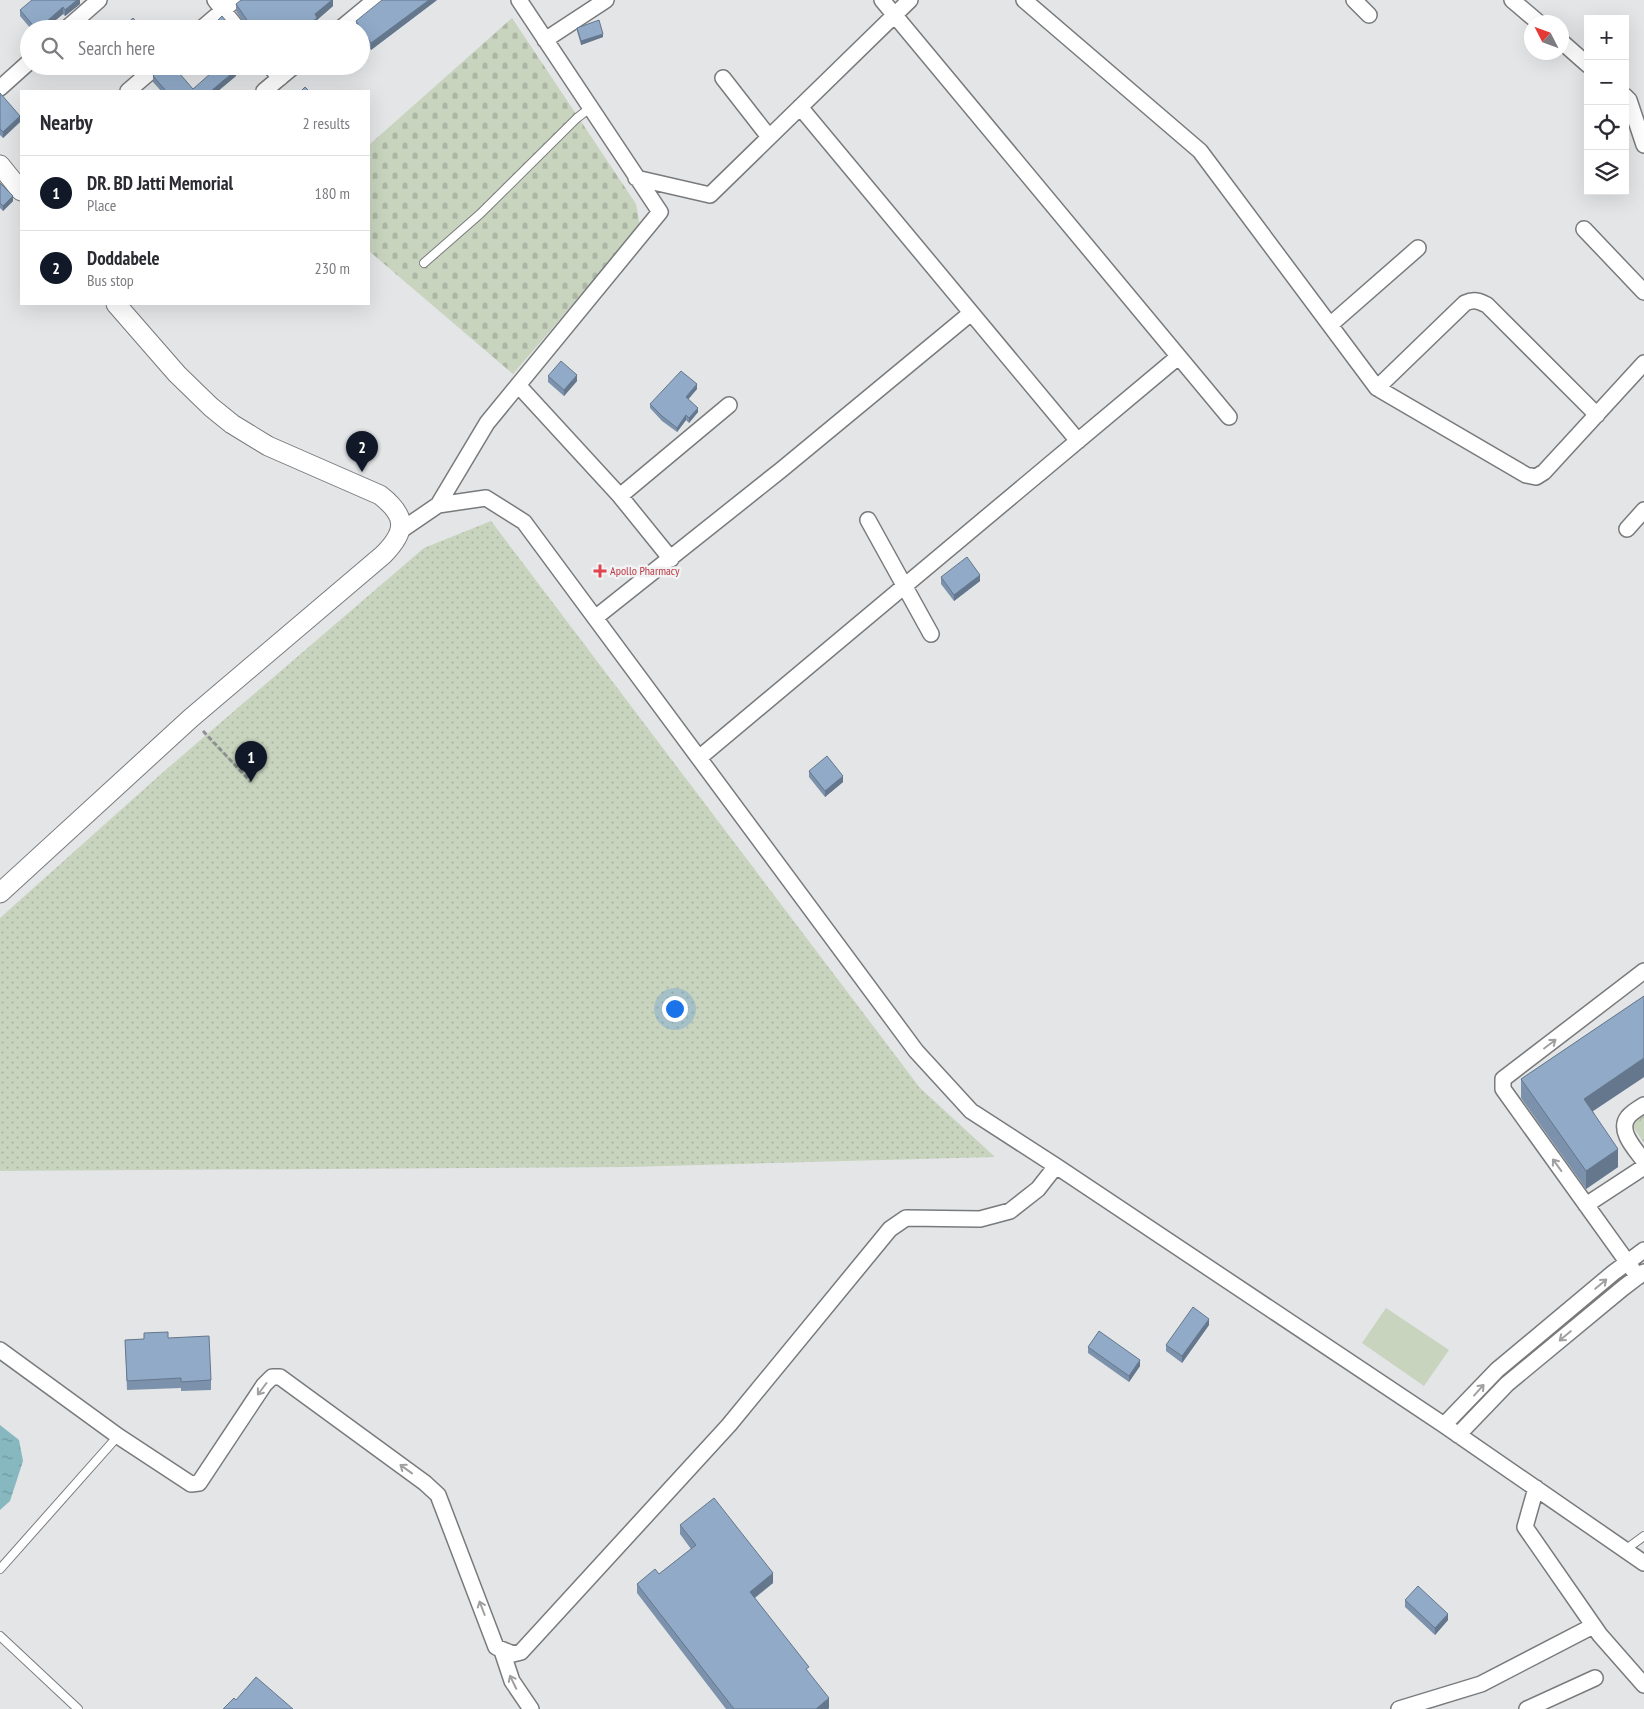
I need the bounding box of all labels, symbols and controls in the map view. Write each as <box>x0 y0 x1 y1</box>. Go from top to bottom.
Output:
north arrow <box>1524 15 1569 60</box>
map controls <box>1584 15 1629 195</box>
button: + <box>1584 15 1629 60</box>
search box <box>20 20 370 75</box>
icon: search <box>38 34 66 62</box>
text: Search here <box>78 36 155 60</box>
button: − <box>1584 60 1629 105</box>
button: locate <box>1584 105 1629 150</box>
text: Nearby <box>40 109 93 136</box>
text: 2 results <box>303 113 350 133</box>
button: layers <box>1584 150 1629 195</box>
text: DR. BD Jatti Memorial <box>87 171 233 195</box>
text: 1 <box>52 183 60 203</box>
text: 180 m <box>315 183 350 203</box>
text: Place <box>87 195 116 215</box>
text: Doddabele <box>87 246 160 270</box>
text: 2 <box>52 258 60 278</box>
text: 230 m <box>315 258 350 278</box>
text: Bus stop <box>87 270 134 290</box>
pin: 2 <box>346 431 378 472</box>
place label: Apollo Pharmacy <box>610 563 680 578</box>
marker: Apollo Pharmacy <box>594 565 606 577</box>
pin: 1 <box>235 741 267 782</box>
your location <box>662 996 688 1022</box>
one-way arrow <box>1543 1038 1556 1049</box>
one-way arrow <box>1552 1158 1562 1172</box>
one-way arrow <box>1594 1278 1607 1289</box>
one-way arrow <box>1559 1330 1572 1341</box>
one-way arrow <box>257 1382 267 1396</box>
one-way arrow <box>1473 1384 1484 1397</box>
one-way arrow <box>399 1464 413 1474</box>
one-way arrow <box>476 1601 486 1616</box>
one-way arrow <box>508 1674 518 1689</box>

